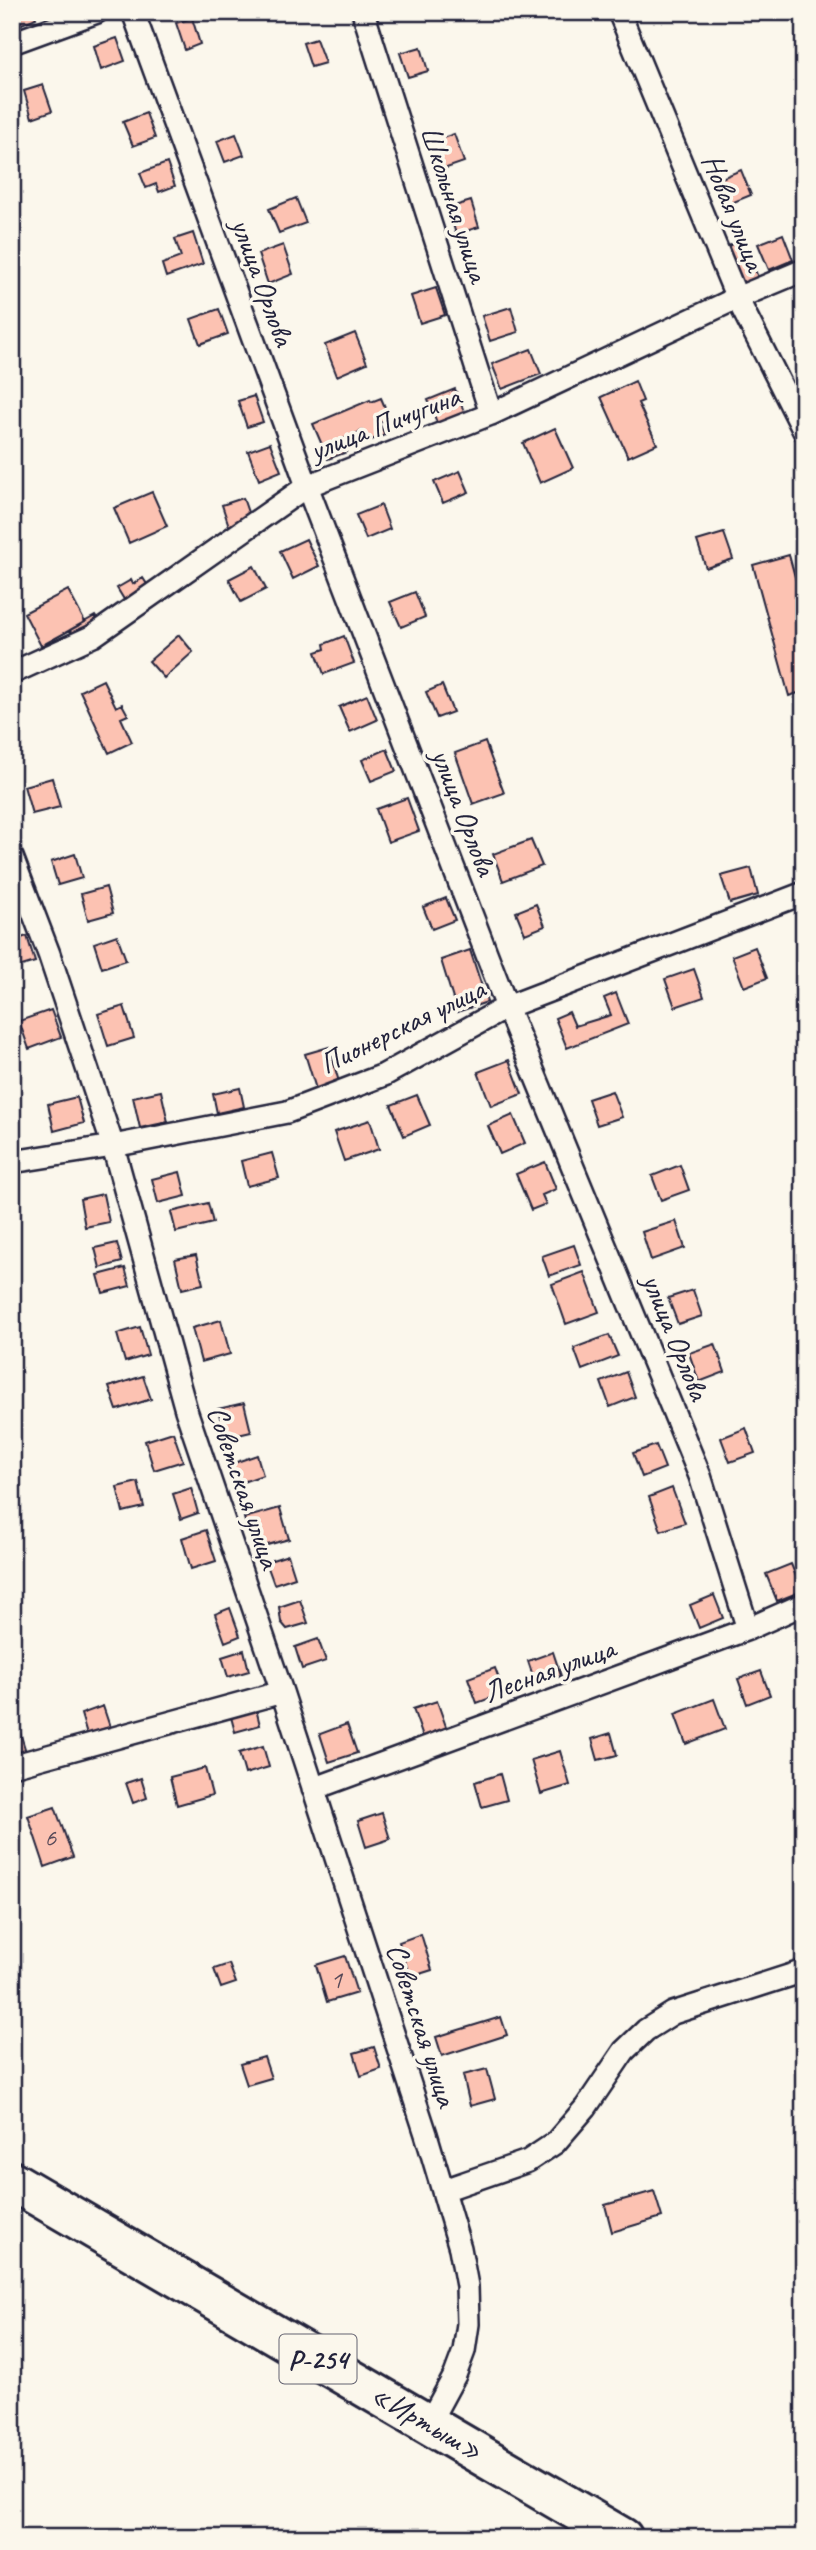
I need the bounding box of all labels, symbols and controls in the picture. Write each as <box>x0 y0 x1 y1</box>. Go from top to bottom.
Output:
street label: Школьная улица <box>412 121 499 289</box>
street label: Новая улица <box>693 148 776 278</box>
street label: улица Орлова <box>222 211 304 353</box>
street label: улица Пичугина <box>302 376 467 470</box>
street label: улица Орлова <box>422 741 506 883</box>
street label: Пионерская улица <box>313 969 493 1082</box>
street label: улица Орлова <box>633 1267 719 1407</box>
street label: Советская улица <box>198 1401 290 1575</box>
street label: Лесная улица <box>478 1628 623 1711</box>
house number: 6 <box>44 1821 57 1854</box>
street label: Советская улица <box>378 1939 467 2113</box>
house number: 1 <box>330 1963 343 1996</box>
road number: Р-254 <box>280 2334 356 2384</box>
street label: «Иртыш» <box>364 2375 490 2469</box>

